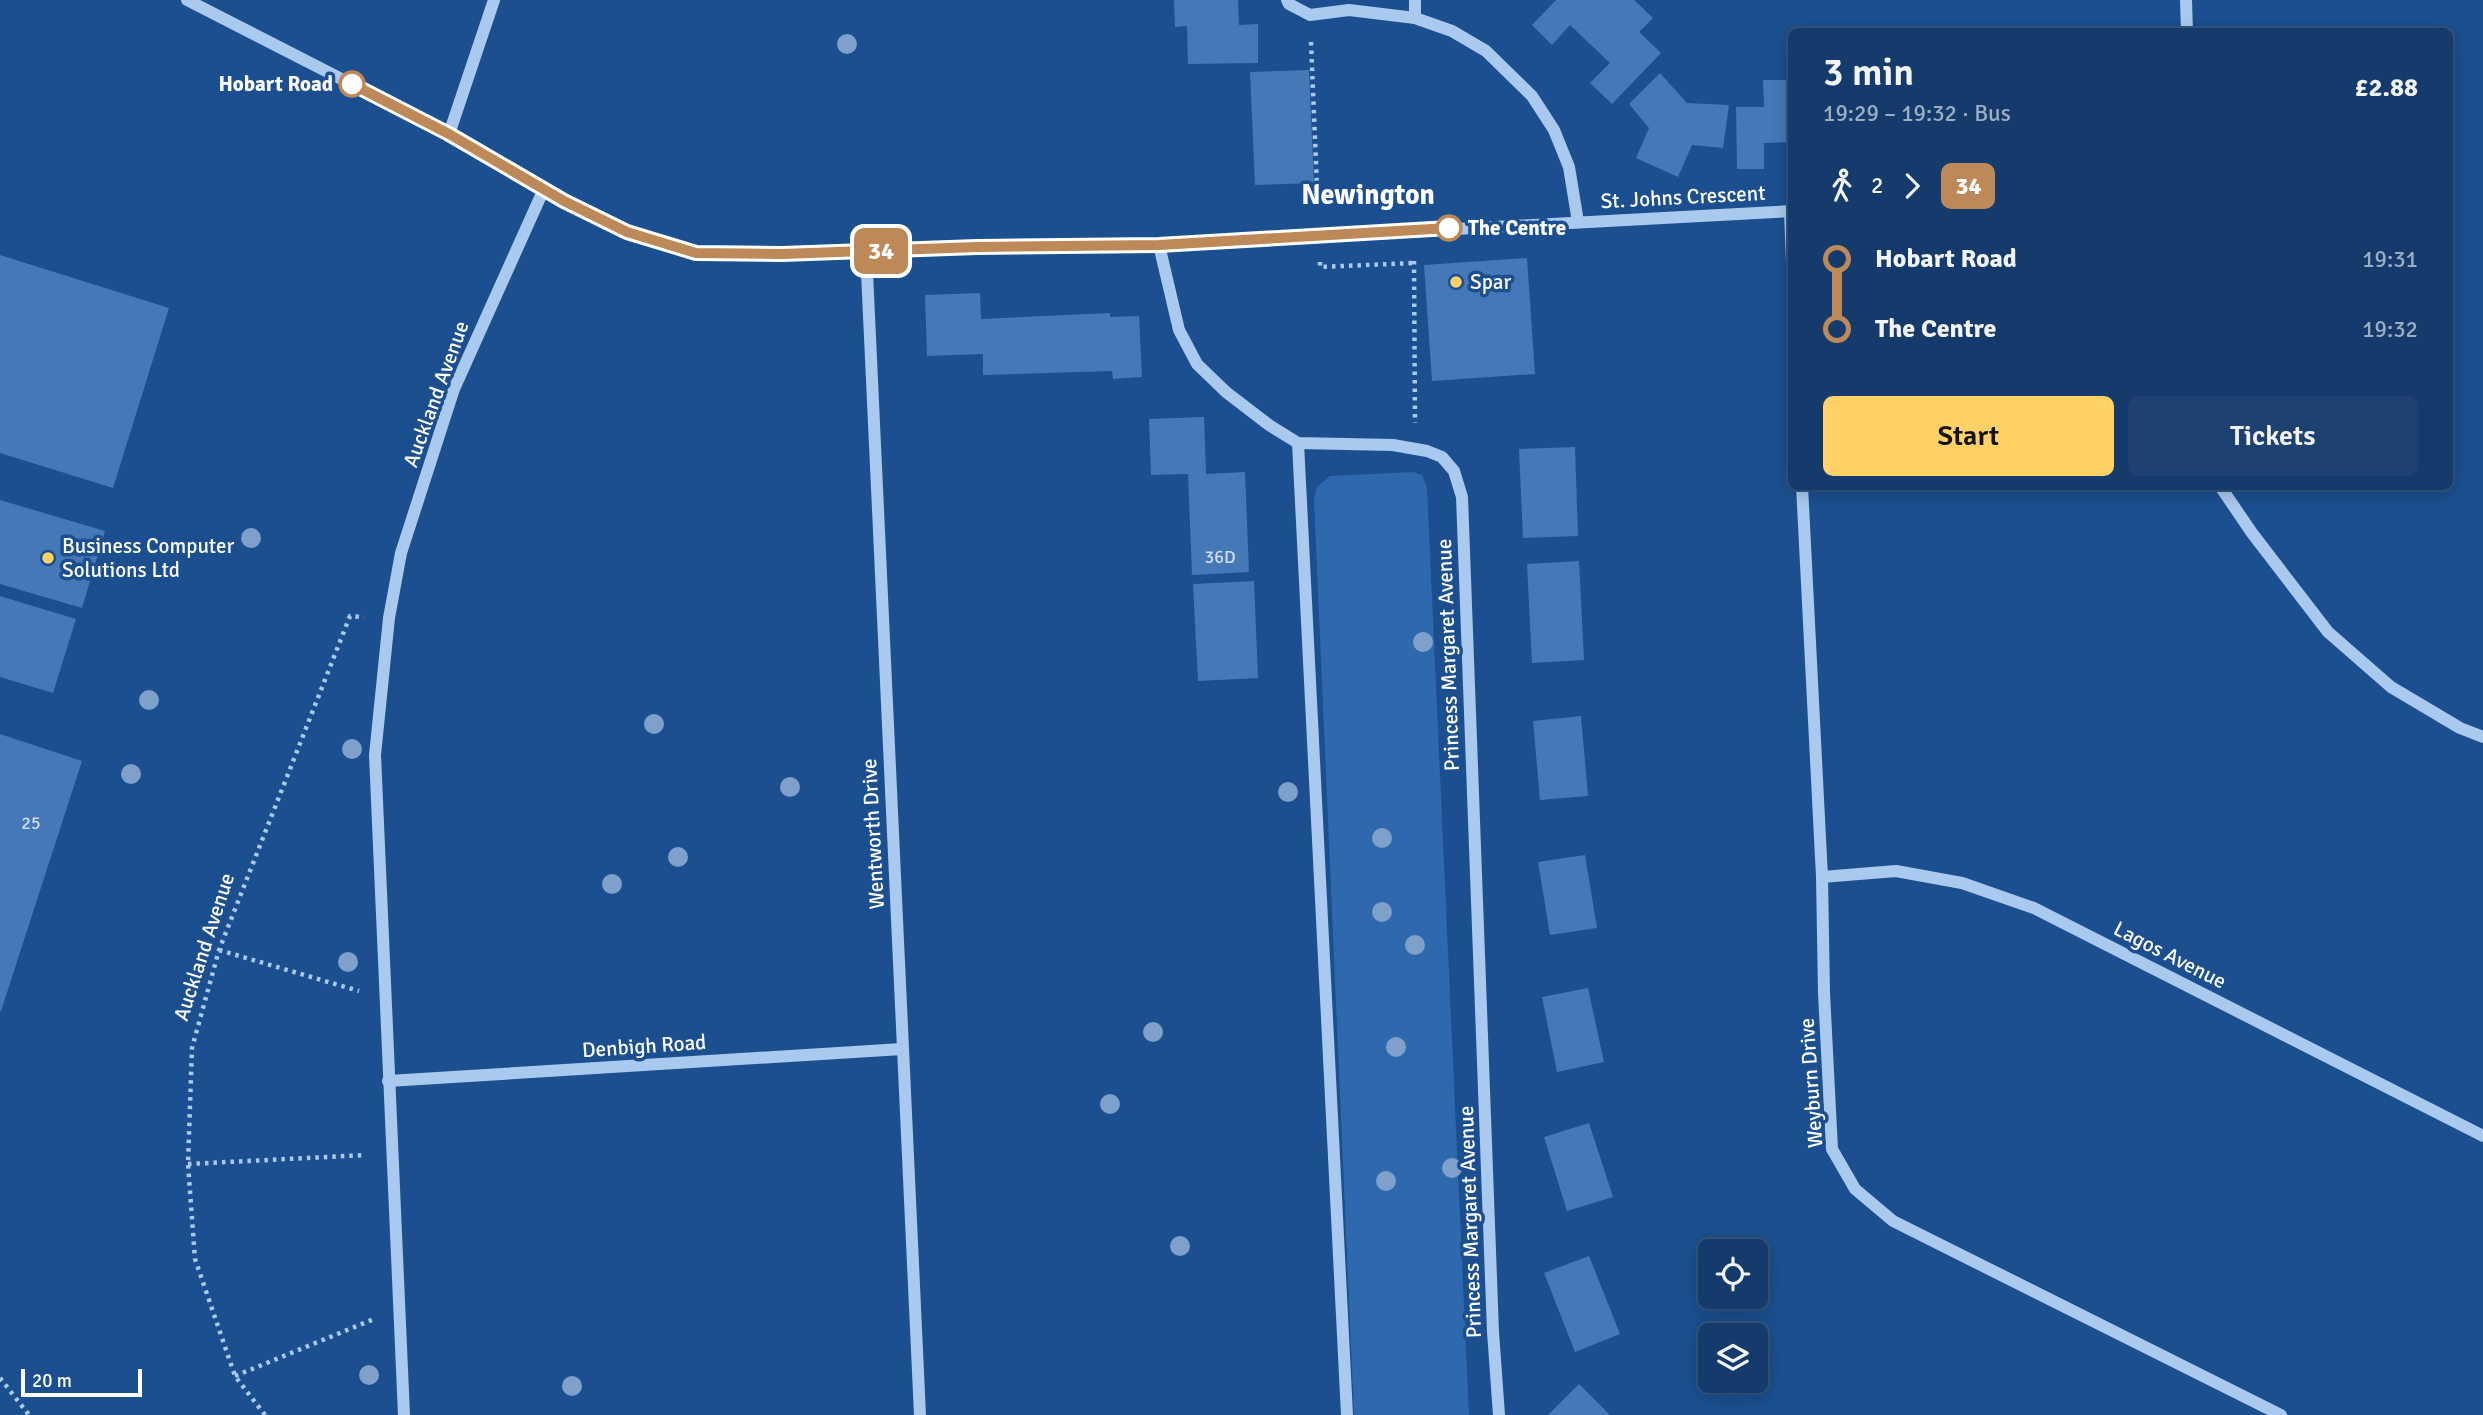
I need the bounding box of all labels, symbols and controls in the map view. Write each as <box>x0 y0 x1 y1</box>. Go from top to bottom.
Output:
text: 3 min <box>1823 49 1914 96</box>
place label: Hobart Road <box>218 71 333 97</box>
marker: Hobart Road <box>339 71 365 97</box>
text: £2.88 <box>2354 72 2418 104</box>
text: 19:29 – 19:32 · Bus <box>1823 99 2011 128</box>
icon: walk <box>1823 167 1861 205</box>
icon: forward <box>1893 167 1931 205</box>
text: 2 <box>1871 171 1883 200</box>
text: 34 <box>1955 171 1981 201</box>
district label: Newington <box>1301 178 1435 212</box>
street label: St. Johns Crescent <box>1600 180 1766 214</box>
marker: The Centre <box>1436 215 1462 241</box>
place label: The Centre <box>1468 215 1566 241</box>
line badge: 34 <box>850 228 912 274</box>
text: 34 <box>868 236 894 266</box>
text: Hobart Road <box>1875 243 2017 275</box>
text: 19:31 <box>2362 245 2418 274</box>
place label: Spar <box>1470 269 1511 295</box>
marker: Spar <box>1448 274 1464 290</box>
text: The Centre <box>1875 313 1996 345</box>
text: 19:32 <box>2362 315 2418 344</box>
street label: Auckland Avenue <box>397 317 475 471</box>
button: Start <box>1823 396 2114 476</box>
button: Tickets <box>2128 396 2418 476</box>
place label: Business Computer Solutions Ltd <box>62 533 235 583</box>
street label: Princess Margaret Avenue <box>1431 538 1465 772</box>
house number: 36D <box>1204 546 1236 568</box>
marker: Business Computer Solutions Ltd <box>40 550 56 566</box>
street label: Wentworth Drive <box>856 758 890 910</box>
house number: 25 <box>21 812 41 834</box>
street label: Auckland Avenue <box>168 870 240 1024</box>
street label: Lagos Avenue <box>2109 916 2231 994</box>
street label: Weyburn Drive <box>1793 1017 1829 1149</box>
street label: Denbigh Road <box>581 1029 707 1063</box>
street label: Princess Margaret Avenue <box>1453 1105 1487 1339</box>
map controls <box>1698 1239 1768 1393</box>
button: locate <box>1698 1239 1768 1309</box>
button: layers <box>1698 1323 1768 1393</box>
scale bar <box>21 1366 142 1398</box>
text: 20 m <box>32 1369 72 1393</box>

